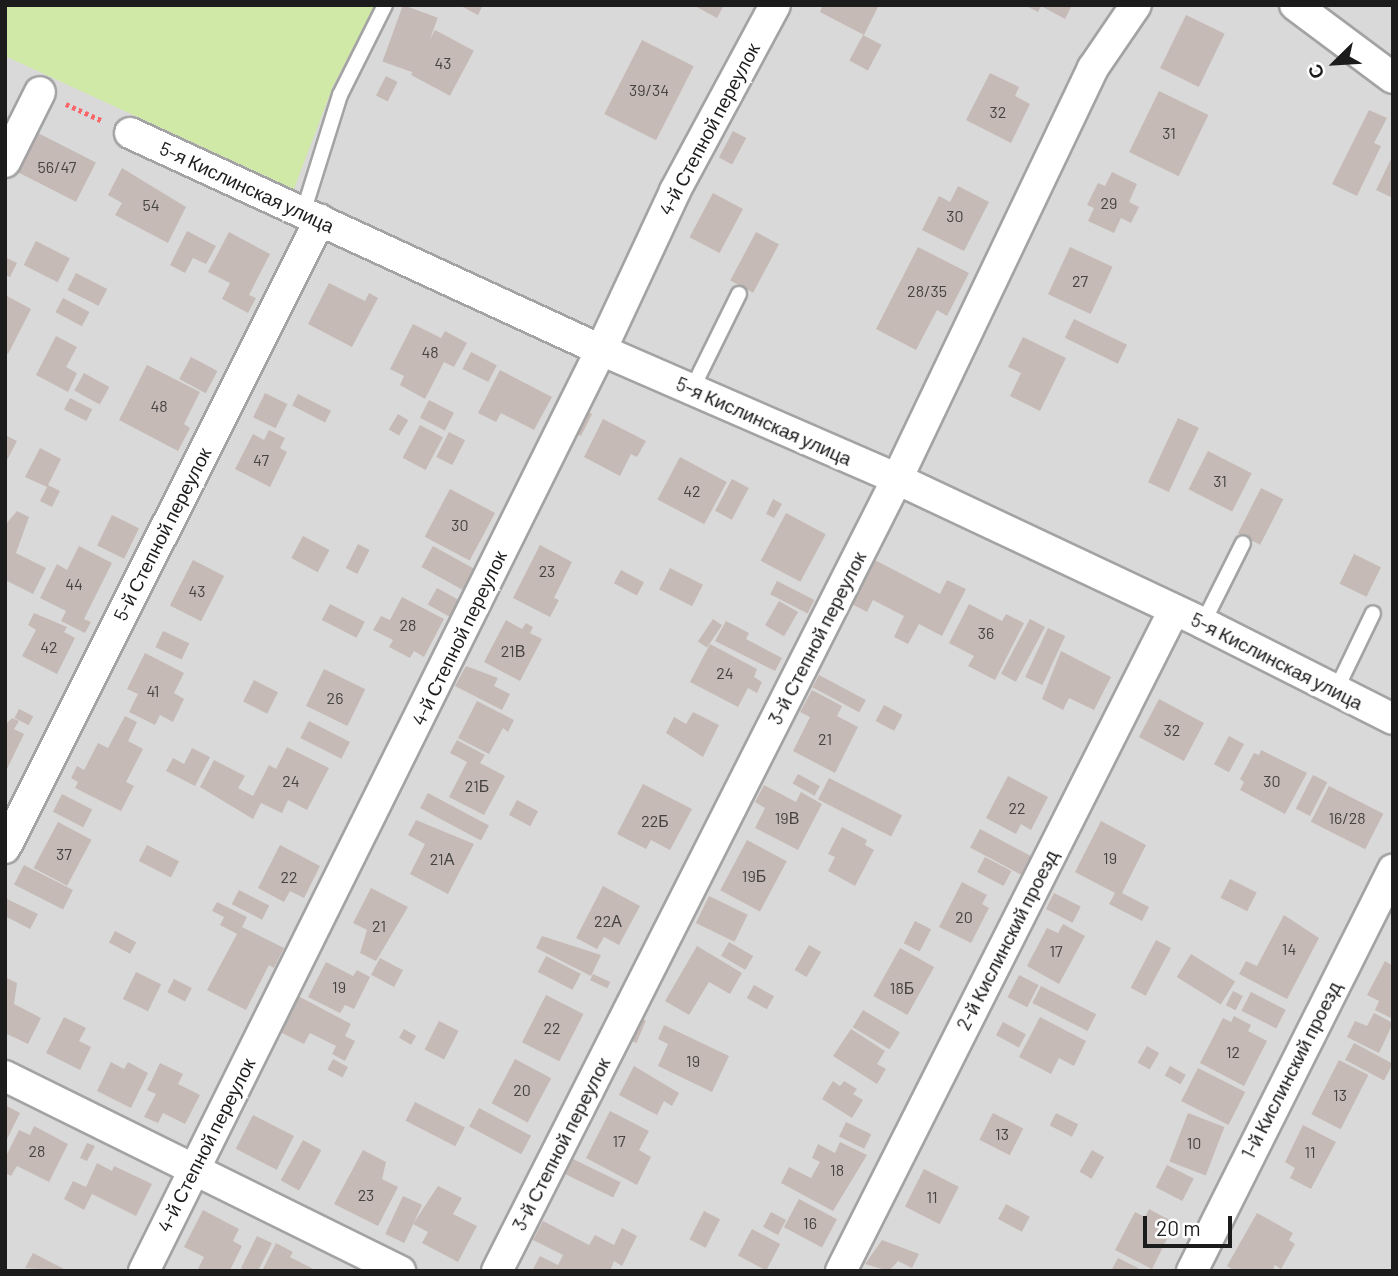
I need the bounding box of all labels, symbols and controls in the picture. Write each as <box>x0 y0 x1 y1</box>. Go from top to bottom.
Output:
north arrow <box>1300 28 1370 98</box>
street label: 4-й Степной переулок <box>654 39 764 219</box>
house number: 43 <box>434 53 452 73</box>
text: С <box>1302 61 1329 83</box>
house number: 39/34 <box>629 80 669 100</box>
house number: 32 <box>990 102 1006 122</box>
house number: 31 <box>1162 123 1176 143</box>
street label: 5-я Кислинская улица <box>156 137 338 237</box>
house number: 56/47 <box>38 157 76 177</box>
house number: 29 <box>1101 193 1117 213</box>
house number: 54 <box>142 195 160 215</box>
house number: 30 <box>946 206 964 226</box>
house number: 27 <box>1072 271 1088 291</box>
house number: 28/35 <box>907 281 947 301</box>
house number: 48 <box>421 342 439 362</box>
street label: 5-я Кислинская улица <box>673 372 855 470</box>
house number: 48 <box>150 396 168 416</box>
street label: 5-й Степной переулок <box>108 444 216 624</box>
house number: 47 <box>253 450 269 470</box>
house number: 31 <box>1213 471 1227 491</box>
house number: 42 <box>683 481 701 501</box>
house number: 30 <box>451 515 469 535</box>
street label: 4-й Степной переулок <box>407 547 511 729</box>
street label: 3-й Степной переулок <box>763 548 871 728</box>
house number: 23 <box>539 561 555 581</box>
house number: 44 <box>65 574 83 594</box>
house number: 43 <box>188 581 206 601</box>
street label: 5-я Кислинская улица <box>1187 608 1367 714</box>
house number: 28 <box>400 615 416 635</box>
house number: 36 <box>978 623 994 643</box>
house number: 42 <box>40 637 58 657</box>
house number: 21В <box>501 641 525 661</box>
house number: 24 <box>716 663 734 683</box>
house number: 41 <box>147 681 159 701</box>
house number: 26 <box>327 688 343 708</box>
house number: 32 <box>1164 720 1180 740</box>
house number: 21 <box>818 729 832 749</box>
house number: 24 <box>282 771 300 791</box>
house number: 30 <box>1263 771 1281 791</box>
house number: 21Б <box>465 776 489 796</box>
house number: 22 <box>1008 798 1026 818</box>
house number: 19В <box>775 808 799 828</box>
house number: 16/28 <box>1328 808 1366 828</box>
house number: 22Б <box>641 811 669 831</box>
house number: 37 <box>56 844 72 864</box>
street label: 2-й Кислинский проезд <box>952 846 1062 1034</box>
house number: 19 <box>1103 848 1117 868</box>
house number: 21А <box>430 849 454 869</box>
house number: 19Б <box>742 866 766 886</box>
house number: 22 <box>280 867 298 887</box>
house number: 20 <box>955 907 973 927</box>
house number: 22А <box>594 911 622 931</box>
house number: 21 <box>372 916 386 936</box>
house number: 14 <box>1282 939 1296 959</box>
house number: 17 <box>1049 941 1063 961</box>
house number: 19 <box>332 977 346 997</box>
house number: 18Б <box>890 978 914 998</box>
street label: 1-й Кислинский проезд <box>1236 978 1346 1162</box>
house number: 22 <box>543 1018 561 1038</box>
house number: 12 <box>1226 1042 1240 1062</box>
house number: 19 <box>686 1051 700 1071</box>
street label: 4-й Степной переулок <box>152 1054 260 1236</box>
street label: 3-й Степной переулок <box>507 1054 615 1234</box>
house number: 20 <box>513 1080 531 1100</box>
house number: 13 <box>1333 1085 1347 1105</box>
house number: 13 <box>995 1124 1009 1144</box>
house number: 17 <box>612 1131 626 1151</box>
house number: 10 <box>1187 1133 1201 1153</box>
house number: 28 <box>29 1141 45 1161</box>
house number: 11 <box>1304 1142 1316 1162</box>
house number: 18 <box>830 1160 844 1180</box>
house number: 23 <box>358 1185 374 1205</box>
house number: 11 <box>926 1187 938 1207</box>
scale bar <box>1146 1202 1235 1246</box>
house number: 16 <box>803 1213 817 1233</box>
text: 20 m <box>1156 1215 1201 1240</box>

